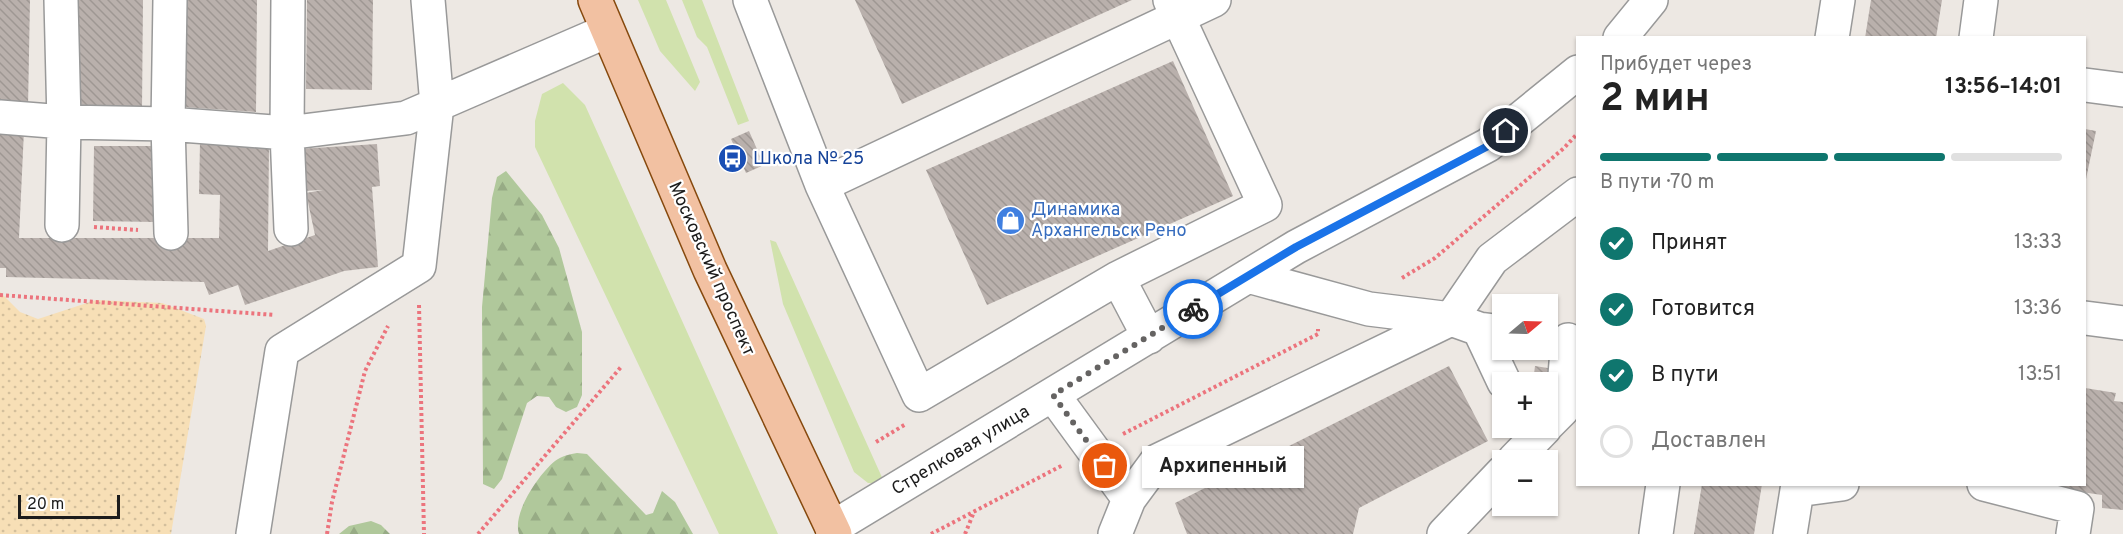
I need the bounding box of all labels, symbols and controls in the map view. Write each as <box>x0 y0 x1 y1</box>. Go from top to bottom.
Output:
text: Прибудет через <box>1600 52 1752 78</box>
text: 13:56–14:01 <box>1945 74 2062 101</box>
text: 2 мин <box>1600 76 1710 125</box>
pin <box>1480 105 1531 156</box>
icon: home <box>1489 114 1522 147</box>
bus stop icon: Школа № 25 <box>716 143 748 175</box>
place label: Школа № 25 <box>753 148 864 171</box>
text: В пути · 70 m <box>1600 170 1714 196</box>
street label: Московский проспект <box>662 179 760 359</box>
place label: Динамика Архангельск Рено <box>1031 199 1186 243</box>
shop icon: Динамика Архангельск Рено <box>994 204 1026 236</box>
icon: check <box>1600 227 1633 260</box>
text: Принят <box>1651 230 1727 257</box>
text: 13:33 <box>2014 230 2062 256</box>
courier <box>1163 279 1223 339</box>
icon: bike <box>1177 293 1210 326</box>
icon: check <box>1600 293 1633 326</box>
north arrow <box>1492 294 1558 360</box>
map controls <box>1492 294 1558 516</box>
text: Готовится <box>1651 296 1755 323</box>
text: 13:36 <box>2014 296 2062 322</box>
icon: check <box>1600 359 1633 392</box>
text: В пути <box>1651 362 1719 389</box>
text: 13:51 <box>2018 362 2062 388</box>
button: + <box>1492 372 1558 438</box>
street label: Стрелковая улица <box>888 401 1034 501</box>
text: Доставлен <box>1651 428 1766 455</box>
pin <box>1079 440 1130 491</box>
callout: Архипенный <box>1141 445 1303 487</box>
icon: bag <box>1088 449 1121 482</box>
button: − <box>1492 450 1558 516</box>
text: Архипенный <box>1159 454 1287 480</box>
scale bar <box>18 492 120 520</box>
text: 20 m <box>27 495 64 515</box>

